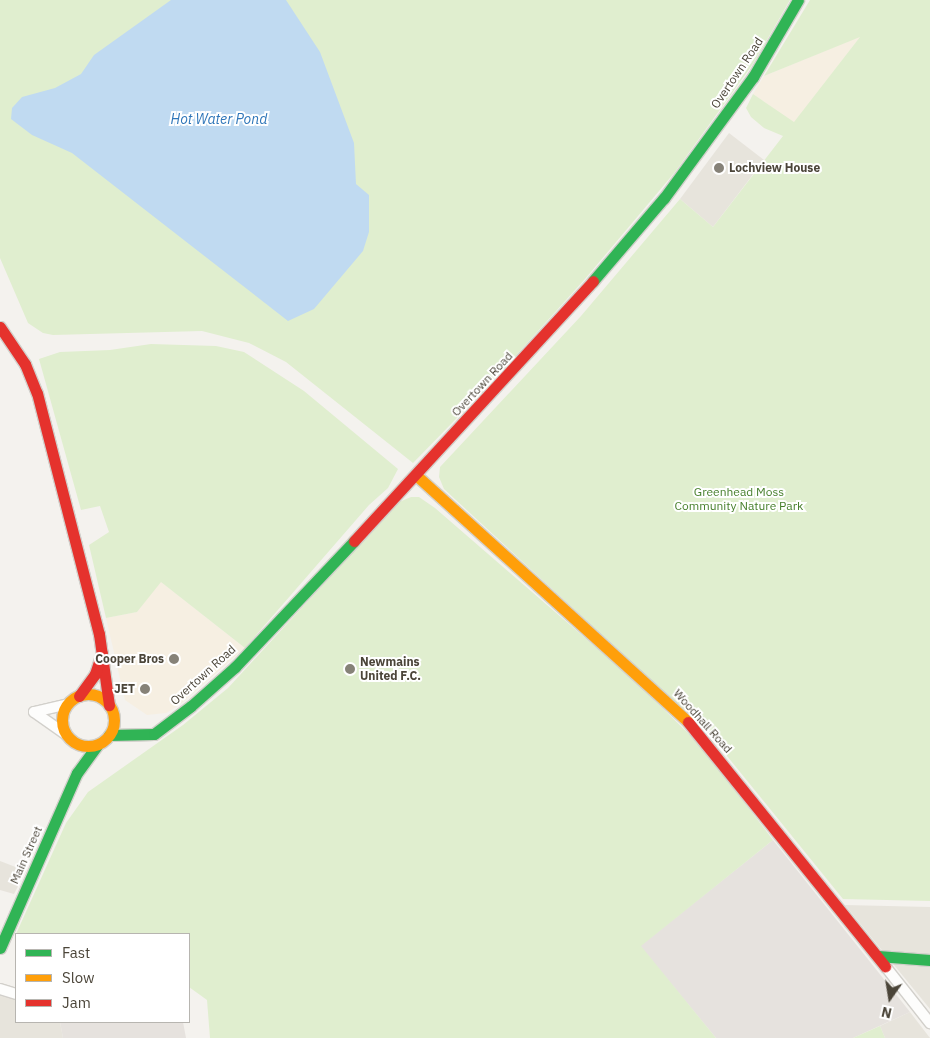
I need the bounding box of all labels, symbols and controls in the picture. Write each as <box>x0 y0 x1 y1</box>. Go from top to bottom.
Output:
street label: Overtown Road <box>708 35 766 111</box>
water label: Hot Water Pond <box>171 111 267 127</box>
place label: Lochview House <box>729 161 820 175</box>
marker: Lochview House <box>713 162 725 174</box>
street label: Overtown Road <box>449 349 515 419</box>
park label: Greenhead Moss Community Nature Park <box>675 485 803 513</box>
street label: Overtown Road <box>167 642 239 708</box>
place label: Cooper Bros <box>95 652 164 666</box>
marker: Cooper Bros <box>168 653 180 665</box>
place label: Newmains United F.C. <box>360 655 421 683</box>
marker: Newmains United F.C. <box>344 663 356 675</box>
place label: JET <box>114 682 135 696</box>
marker: JET <box>139 683 151 695</box>
street label: Woodhall Road <box>671 686 735 756</box>
street label: Main Street <box>7 824 45 886</box>
legend <box>15 933 190 1023</box>
text: Fast <box>62 943 90 962</box>
text: Slow <box>62 968 95 987</box>
north arrow <box>865 973 915 1023</box>
text: Jam <box>62 993 91 1012</box>
text: N <box>880 1003 894 1023</box>

